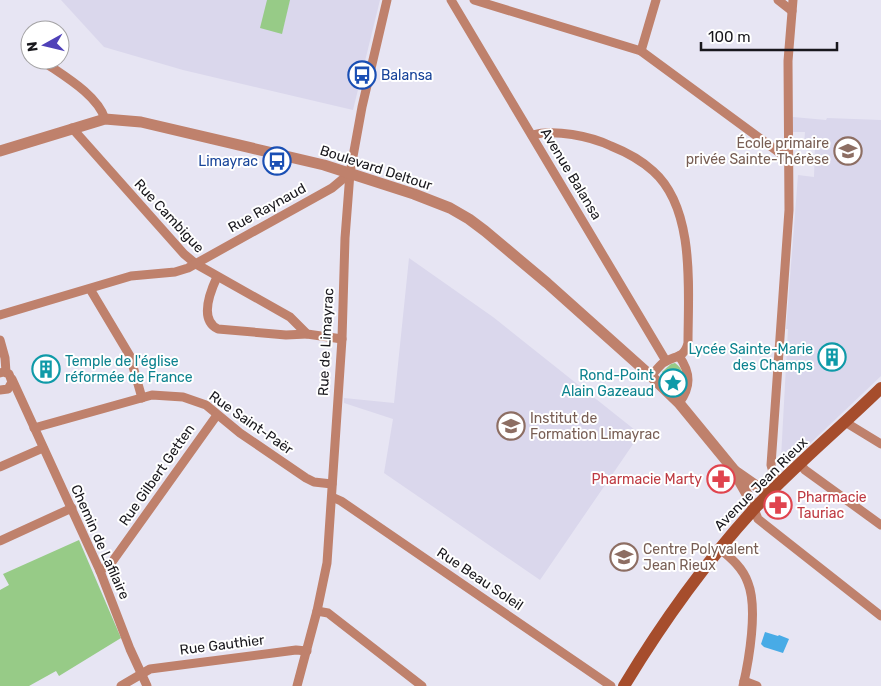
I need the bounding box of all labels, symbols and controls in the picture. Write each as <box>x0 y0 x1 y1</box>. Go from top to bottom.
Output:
north arrow <box>20 20 70 70</box>
scale bar <box>701 20 837 52</box>
text: 100 m <box>708 28 750 46</box>
text: N <box>24 41 42 53</box>
bus stop icon: Balansa <box>347 60 377 90</box>
place label: Balansa <box>381 67 433 84</box>
street label: Avenue Balansa <box>537 125 605 223</box>
place label: École primaire privée Sainte-Thérèse <box>686 134 829 168</box>
school or university icon: École primaire privée Sainte-Thérèse <box>833 136 863 166</box>
street label: Boulevard Deltour <box>318 142 435 194</box>
bus stop icon: Limayrac <box>262 146 292 176</box>
place label: Limayrac <box>198 153 258 170</box>
street label: Rue Cambigue <box>130 176 208 257</box>
street label: Rue Raynaud <box>225 180 309 236</box>
street label: Rue de Limayrac <box>315 287 337 396</box>
place label: Lycée Sainte-Marie des Champs <box>689 341 813 374</box>
building icon: Lycée Sainte-Marie des Champs <box>817 342 847 372</box>
place label: Temple de l'église réformée de France <box>65 353 193 386</box>
building icon: Temple de l'église réformée de France <box>31 354 61 384</box>
place label: Rond-Point Alain Gazeaud <box>562 367 655 400</box>
place icon: Rond-Point Alain Gazeaud <box>658 368 688 398</box>
street label: Rue Saint-Paër <box>206 388 297 459</box>
place label: Institut de Formation Limayrac <box>530 410 660 443</box>
school or university icon: Institut de Formation Limayrac <box>496 411 526 441</box>
street label: Rue Gilbert Getten <box>116 421 198 529</box>
street label: Avenue Jean Rieux <box>711 433 812 534</box>
pharmacy icon: Pharmacie Marty <box>706 464 736 494</box>
place label: Pharmacie Marty <box>592 471 702 488</box>
street label: Chemin de Lafilaire <box>67 482 133 602</box>
place label: Pharmacie Tauriac <box>797 489 867 522</box>
pharmacy icon: Pharmacie Tauriac <box>763 490 793 520</box>
place label: Centre Polyvalent Jean Rieux <box>643 541 759 574</box>
school or university icon: Centre Polyvalent Jean Rieux <box>609 542 639 572</box>
street label: Rue Beau Soleil <box>434 544 526 614</box>
street label: Rue Gauthier <box>179 631 266 659</box>

